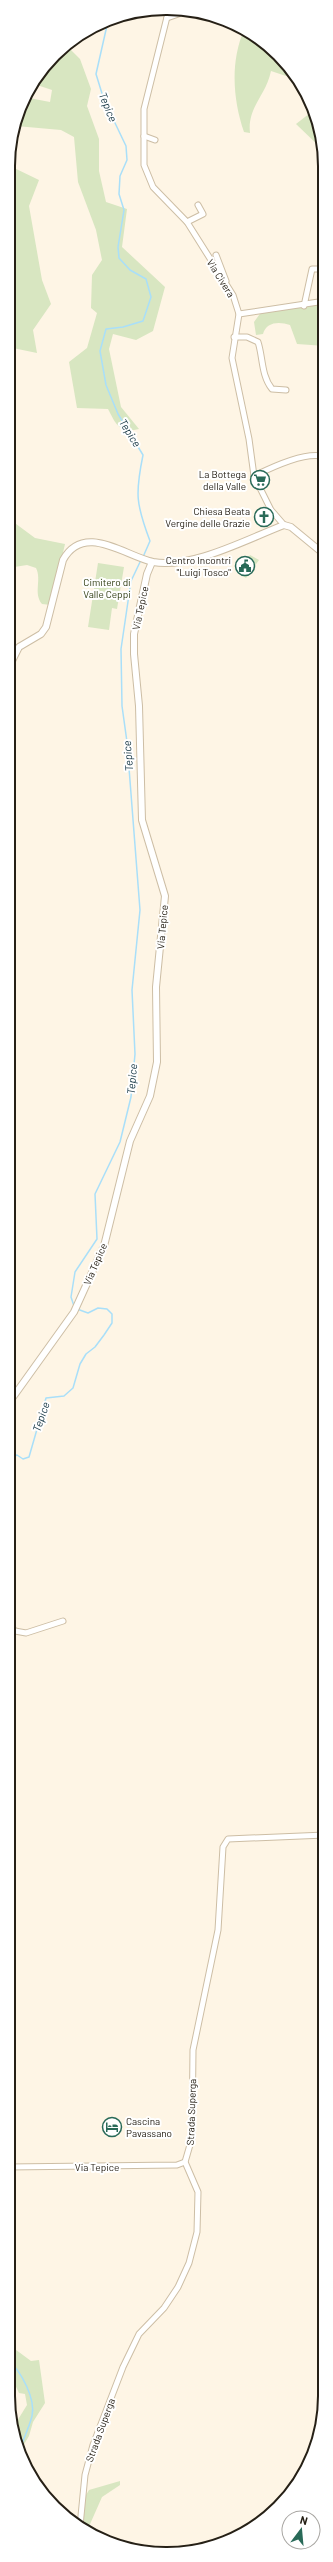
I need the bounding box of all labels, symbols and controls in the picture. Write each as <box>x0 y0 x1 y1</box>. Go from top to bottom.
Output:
water label: Tepice <box>97 90 120 124</box>
street label: Via Civera <box>205 257 237 299</box>
water label: Tepice <box>117 416 144 450</box>
place label: La Bottega della Valle <box>199 468 246 492</box>
supermarket icon: La Bottega della Valle <box>249 469 271 491</box>
place label: Chiesa Beata Vergine delle Grazie <box>165 505 250 529</box>
church icon: Chiesa Beata Vergine delle Grazie <box>253 506 275 528</box>
place label: Centro Incontri "Luigi Tosco" <box>166 554 231 578</box>
public building icon: Centro Incontri "Luigi Tosco" <box>234 555 256 577</box>
park label: Cimitero di Valle Ceppi <box>83 576 131 600</box>
street label: Via Tepice <box>130 585 150 631</box>
water label: Tepice <box>120 740 135 772</box>
street label: Via Tepice <box>154 904 170 950</box>
water label: Tepice <box>124 1063 139 1095</box>
street label: Via Tepice <box>81 1241 109 1287</box>
water label: Tepice <box>29 1400 52 1434</box>
street label: Strada Superga <box>184 2078 198 2146</box>
place label: Cascina Pavassano <box>126 2115 172 2139</box>
hotel icon: Cascina Pavassano <box>101 2116 123 2138</box>
street label: Via Tepice <box>75 2161 119 2173</box>
street label: Strada Superga <box>83 2397 117 2463</box>
north arrow <box>281 2510 321 2550</box>
text: N <box>299 2513 309 2527</box>

